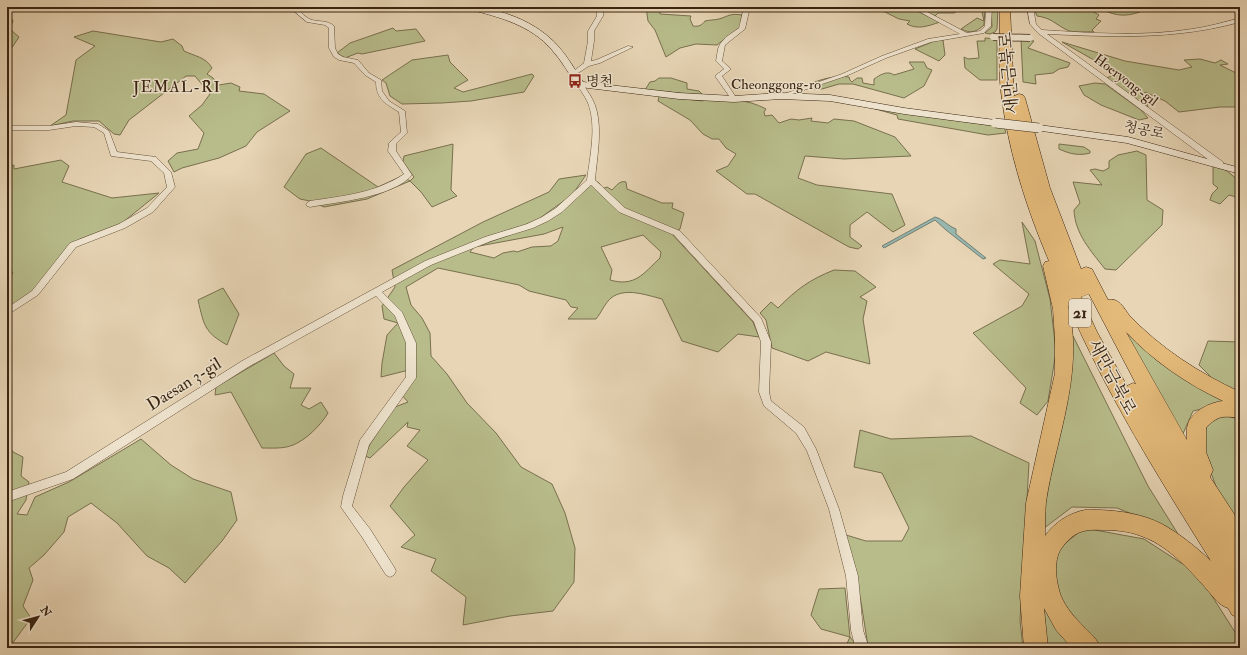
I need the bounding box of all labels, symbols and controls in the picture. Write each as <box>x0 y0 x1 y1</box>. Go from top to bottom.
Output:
street label: 새만금북로 <box>995 31 1023 115</box>
street label: Hoeryong-gil <box>1090 50 1162 111</box>
bus stop icon: 명천 <box>567 73 583 89</box>
place label: 명천 <box>586 73 613 90</box>
street label: Cheonggong-ro <box>731 76 821 93</box>
district label: JEMAL-RI <box>132 77 221 98</box>
street label: 청공로 <box>1122 117 1166 143</box>
road number: 21 <box>1069 299 1091 327</box>
street label: 새만금북로 <box>1083 336 1141 419</box>
street label: Daesan 3-gil <box>143 352 226 415</box>
north arrow <box>18 597 58 637</box>
text: N <box>37 603 55 620</box>

